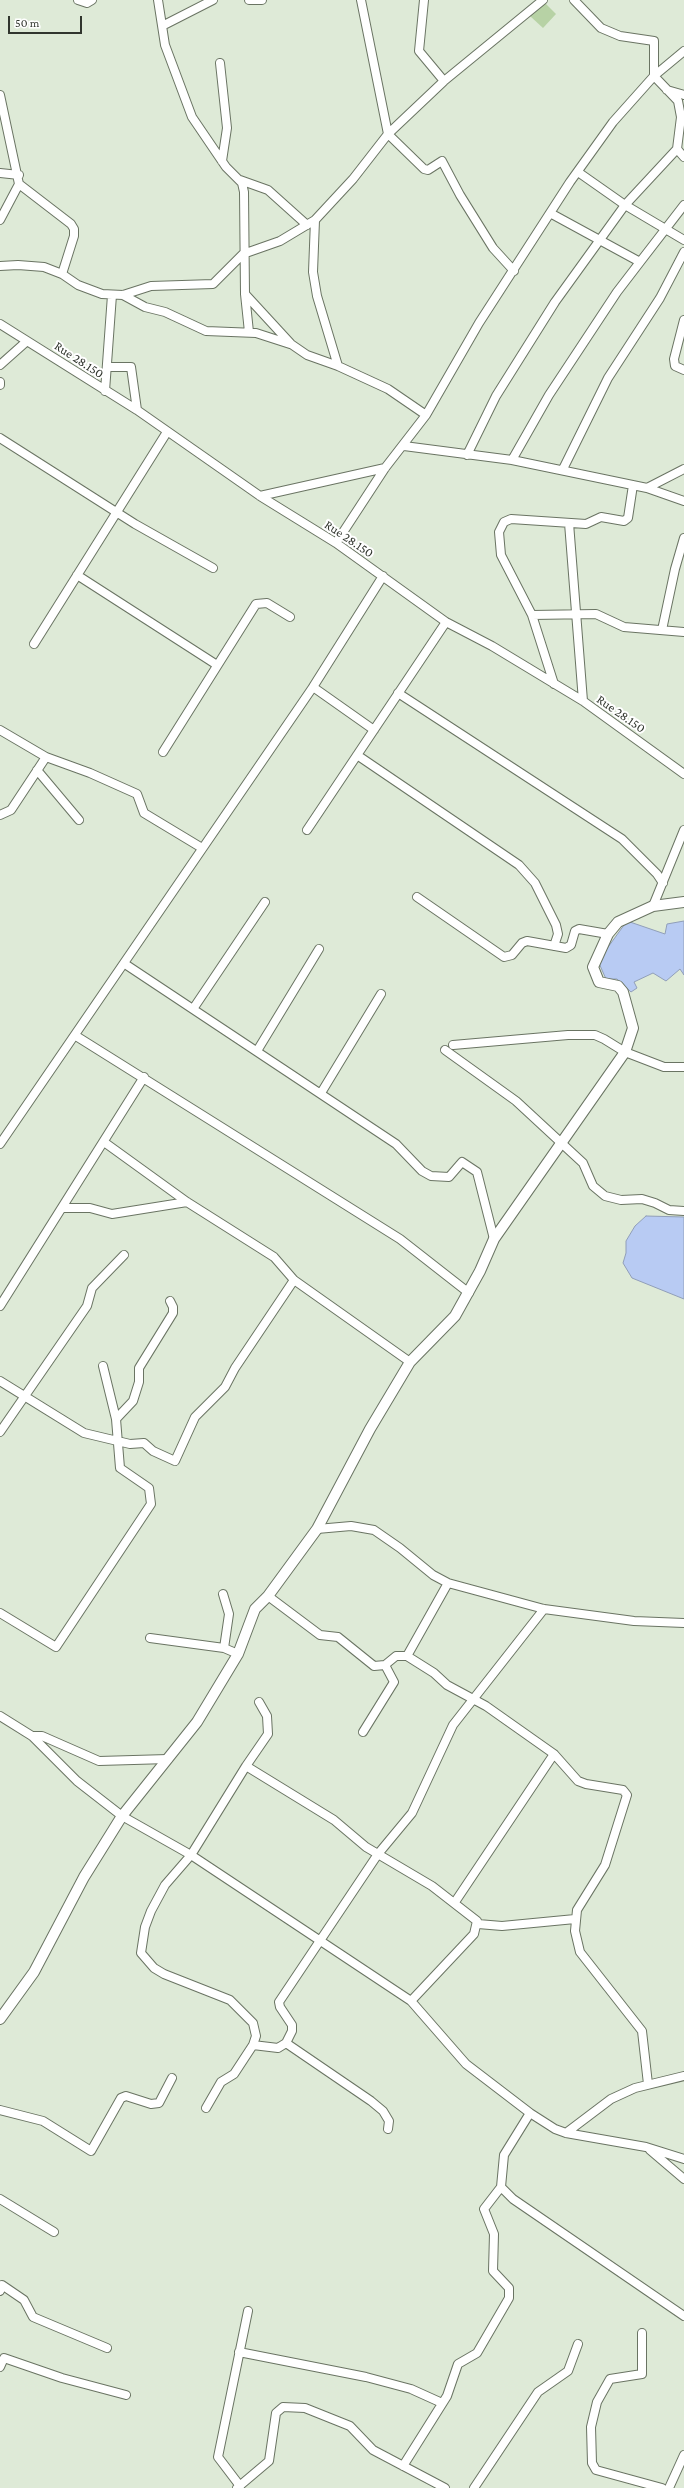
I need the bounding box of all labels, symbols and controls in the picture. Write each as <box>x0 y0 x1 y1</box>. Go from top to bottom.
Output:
scale bar <box>10 8 84 34</box>
text: 50 m <box>15 16 39 30</box>
street label: Rue 28.150 <box>51 338 107 382</box>
street label: Rue 28.150 <box>321 517 377 561</box>
street label: Rue 28.150 <box>594 692 648 736</box>

